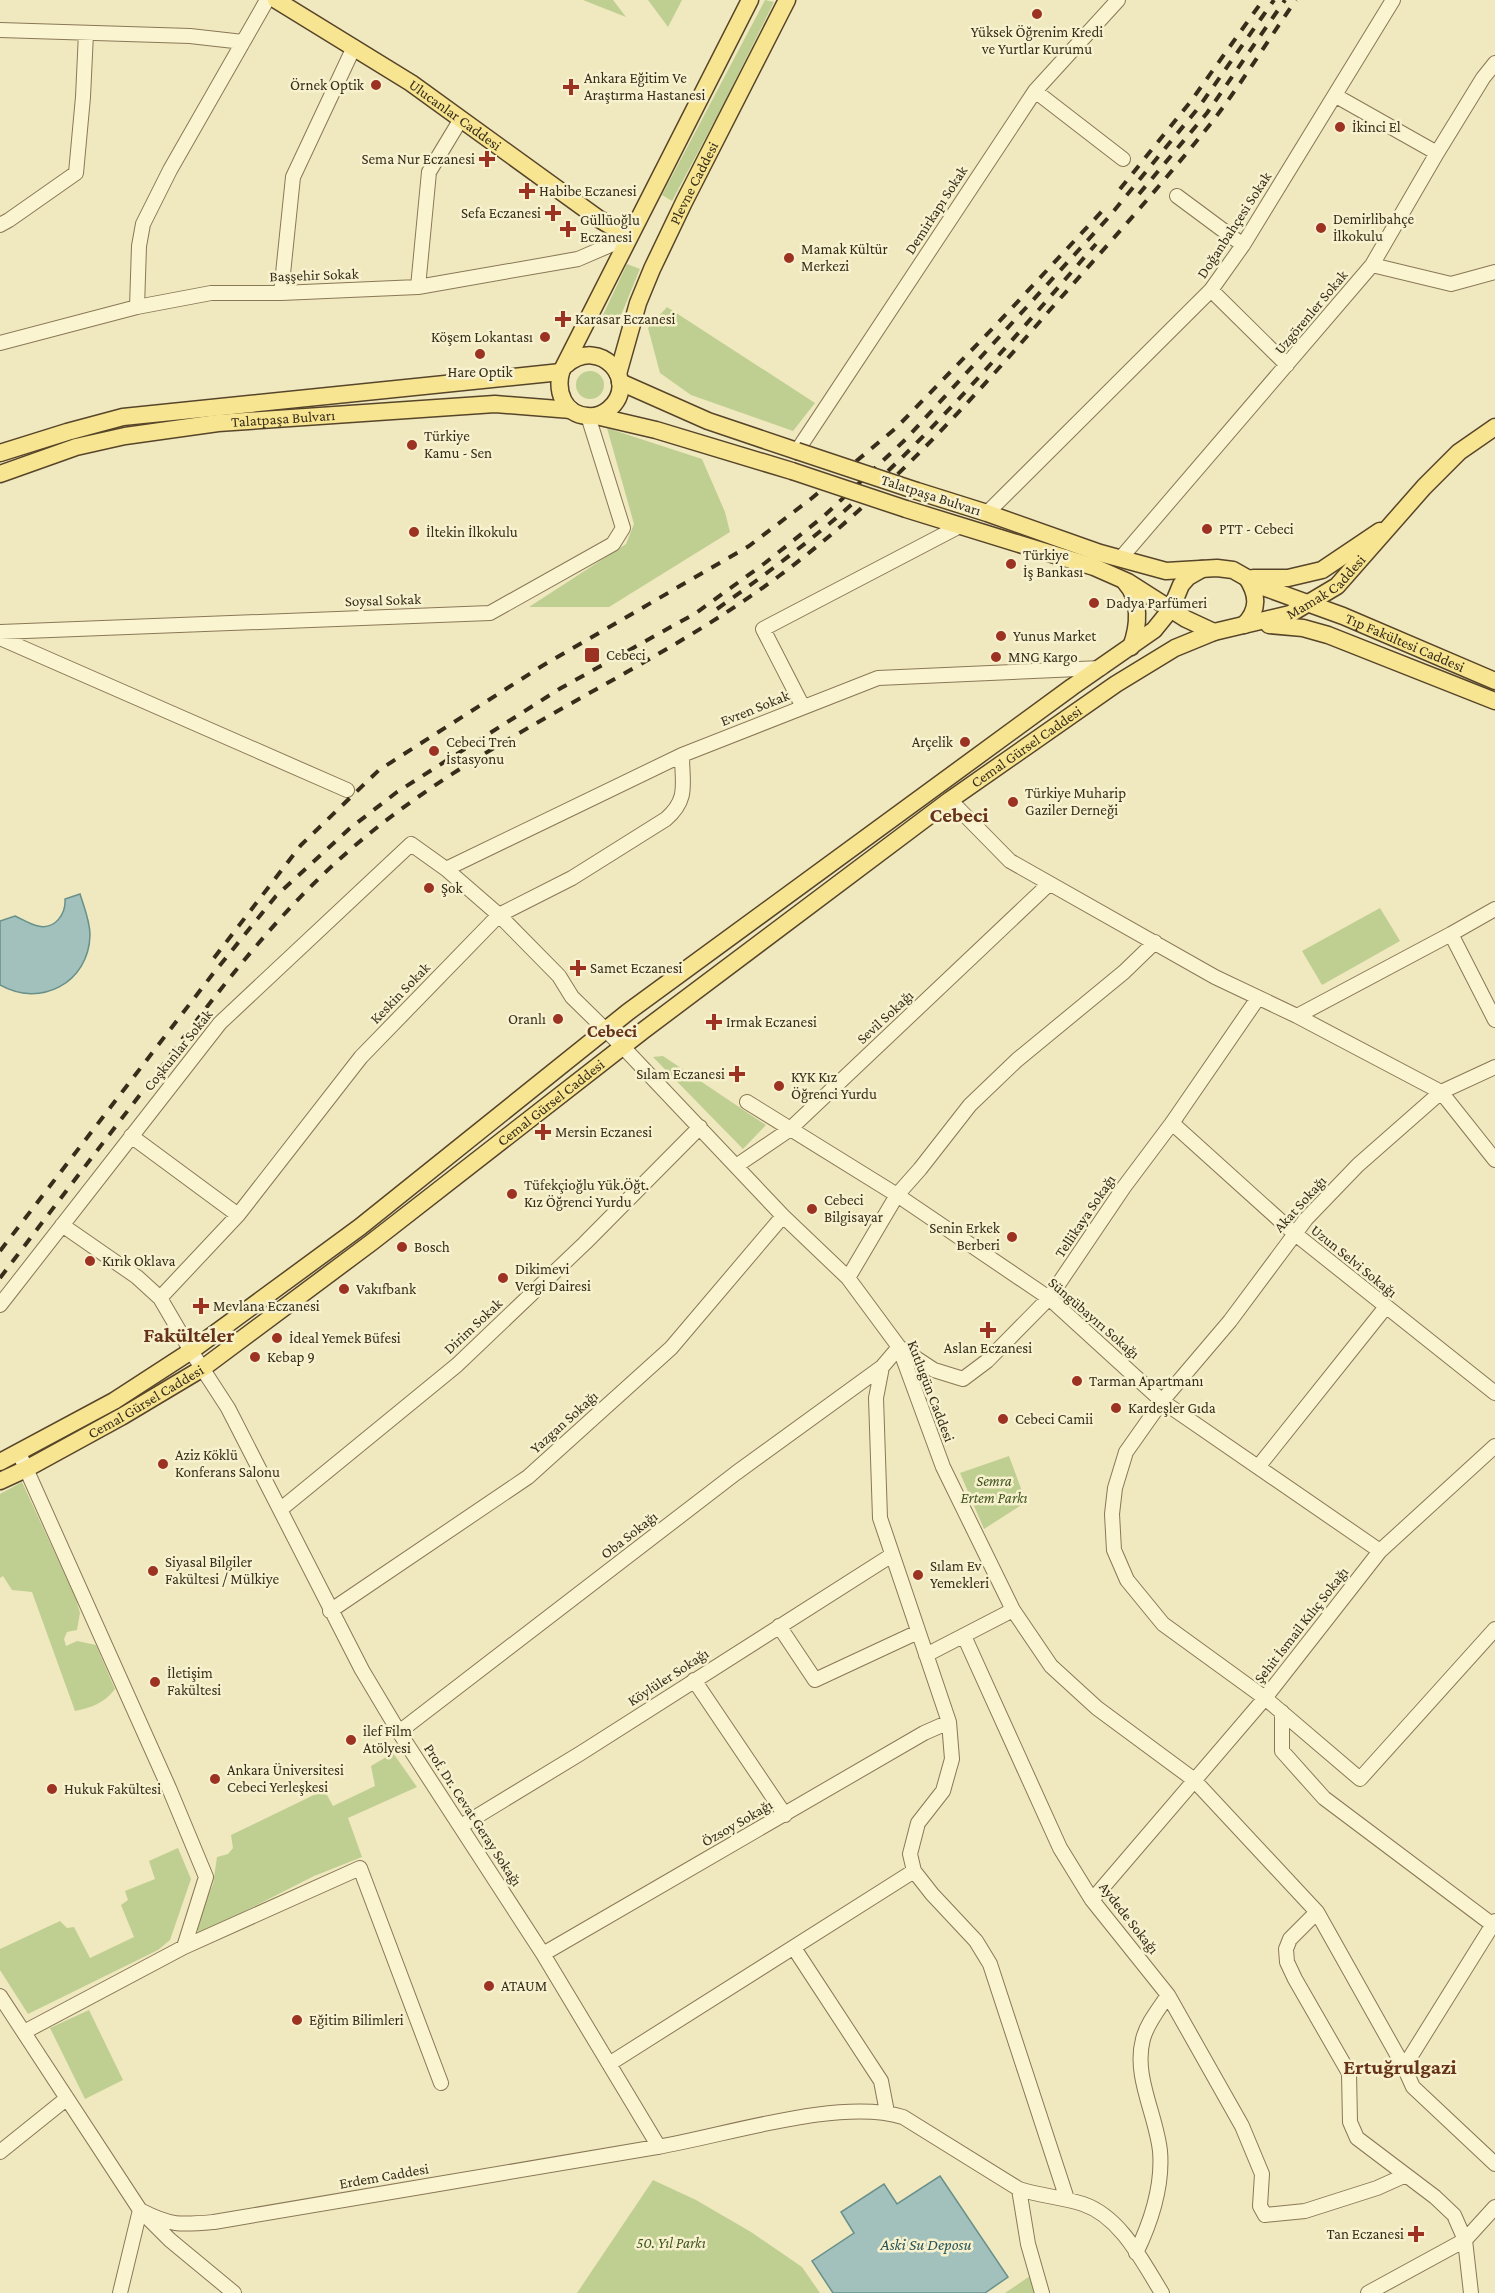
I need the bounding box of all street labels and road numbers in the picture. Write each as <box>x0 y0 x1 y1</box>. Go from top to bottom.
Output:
street label: Ulucanlar Caddesi <box>406 76 504 154</box>
street label: Plevne Caddesi <box>666 139 721 227</box>
street label: Demirkapı Sokak <box>901 162 972 258</box>
street label: Doğanbahçesi Sokak <box>1194 168 1276 282</box>
street label: Başşehir Sokak <box>269 265 360 286</box>
street label: Uzgörenler Sokak <box>1271 266 1352 358</box>
street label: Talatpaşa Bulvarı <box>231 407 336 430</box>
street label: Talatpaşa Bulvarı <box>879 471 983 520</box>
street label: Mamak Caddesi <box>1283 552 1369 622</box>
street label: Soysal Sokak <box>345 591 422 610</box>
street label: Tıp Fakültesi Caddesi <box>1343 610 1467 675</box>
street label: Evren Sokak <box>718 687 793 729</box>
street label: Cemal Gürsel Caddesi <box>968 703 1085 791</box>
street label: Keskin Sokak <box>367 959 434 1027</box>
street label: Sevil Sokağı <box>854 987 917 1048</box>
street label: Coşkunlar Sokak <box>140 1006 217 1094</box>
street label: Cemal Gürsel Caddesi <box>494 1056 607 1149</box>
street label: Tellikaya Sokağı <box>1051 1172 1119 1261</box>
street label: Akat Sokağı <box>1271 1173 1330 1236</box>
street label: Uzun Selvi Sokağı <box>1307 1222 1400 1301</box>
street label: Süngübayırı Sokağı <box>1045 1274 1143 1363</box>
street label: Dirim Sokak <box>441 1294 506 1357</box>
street label: Kutlugün Caddesi <box>903 1338 958 1444</box>
street label: Cemal Gürsel Caddesi <box>85 1362 206 1442</box>
street label: Yazgan Sokağı <box>527 1388 602 1457</box>
street label: Oba Sokağı <box>598 1508 661 1563</box>
street label: Şehit İsmail Kılıç Sokağı <box>1251 1564 1352 1687</box>
street label: Köylüler Sokağı <box>625 1645 712 1710</box>
street label: Prof. Dr. Cevat Geray Sokağı <box>420 1741 525 1890</box>
street label: Özsoy Sokağı <box>699 1796 776 1851</box>
street label: Aydede Sokağı <box>1095 1879 1162 1958</box>
street label: Erdem Caddesi <box>338 2160 430 2192</box>

